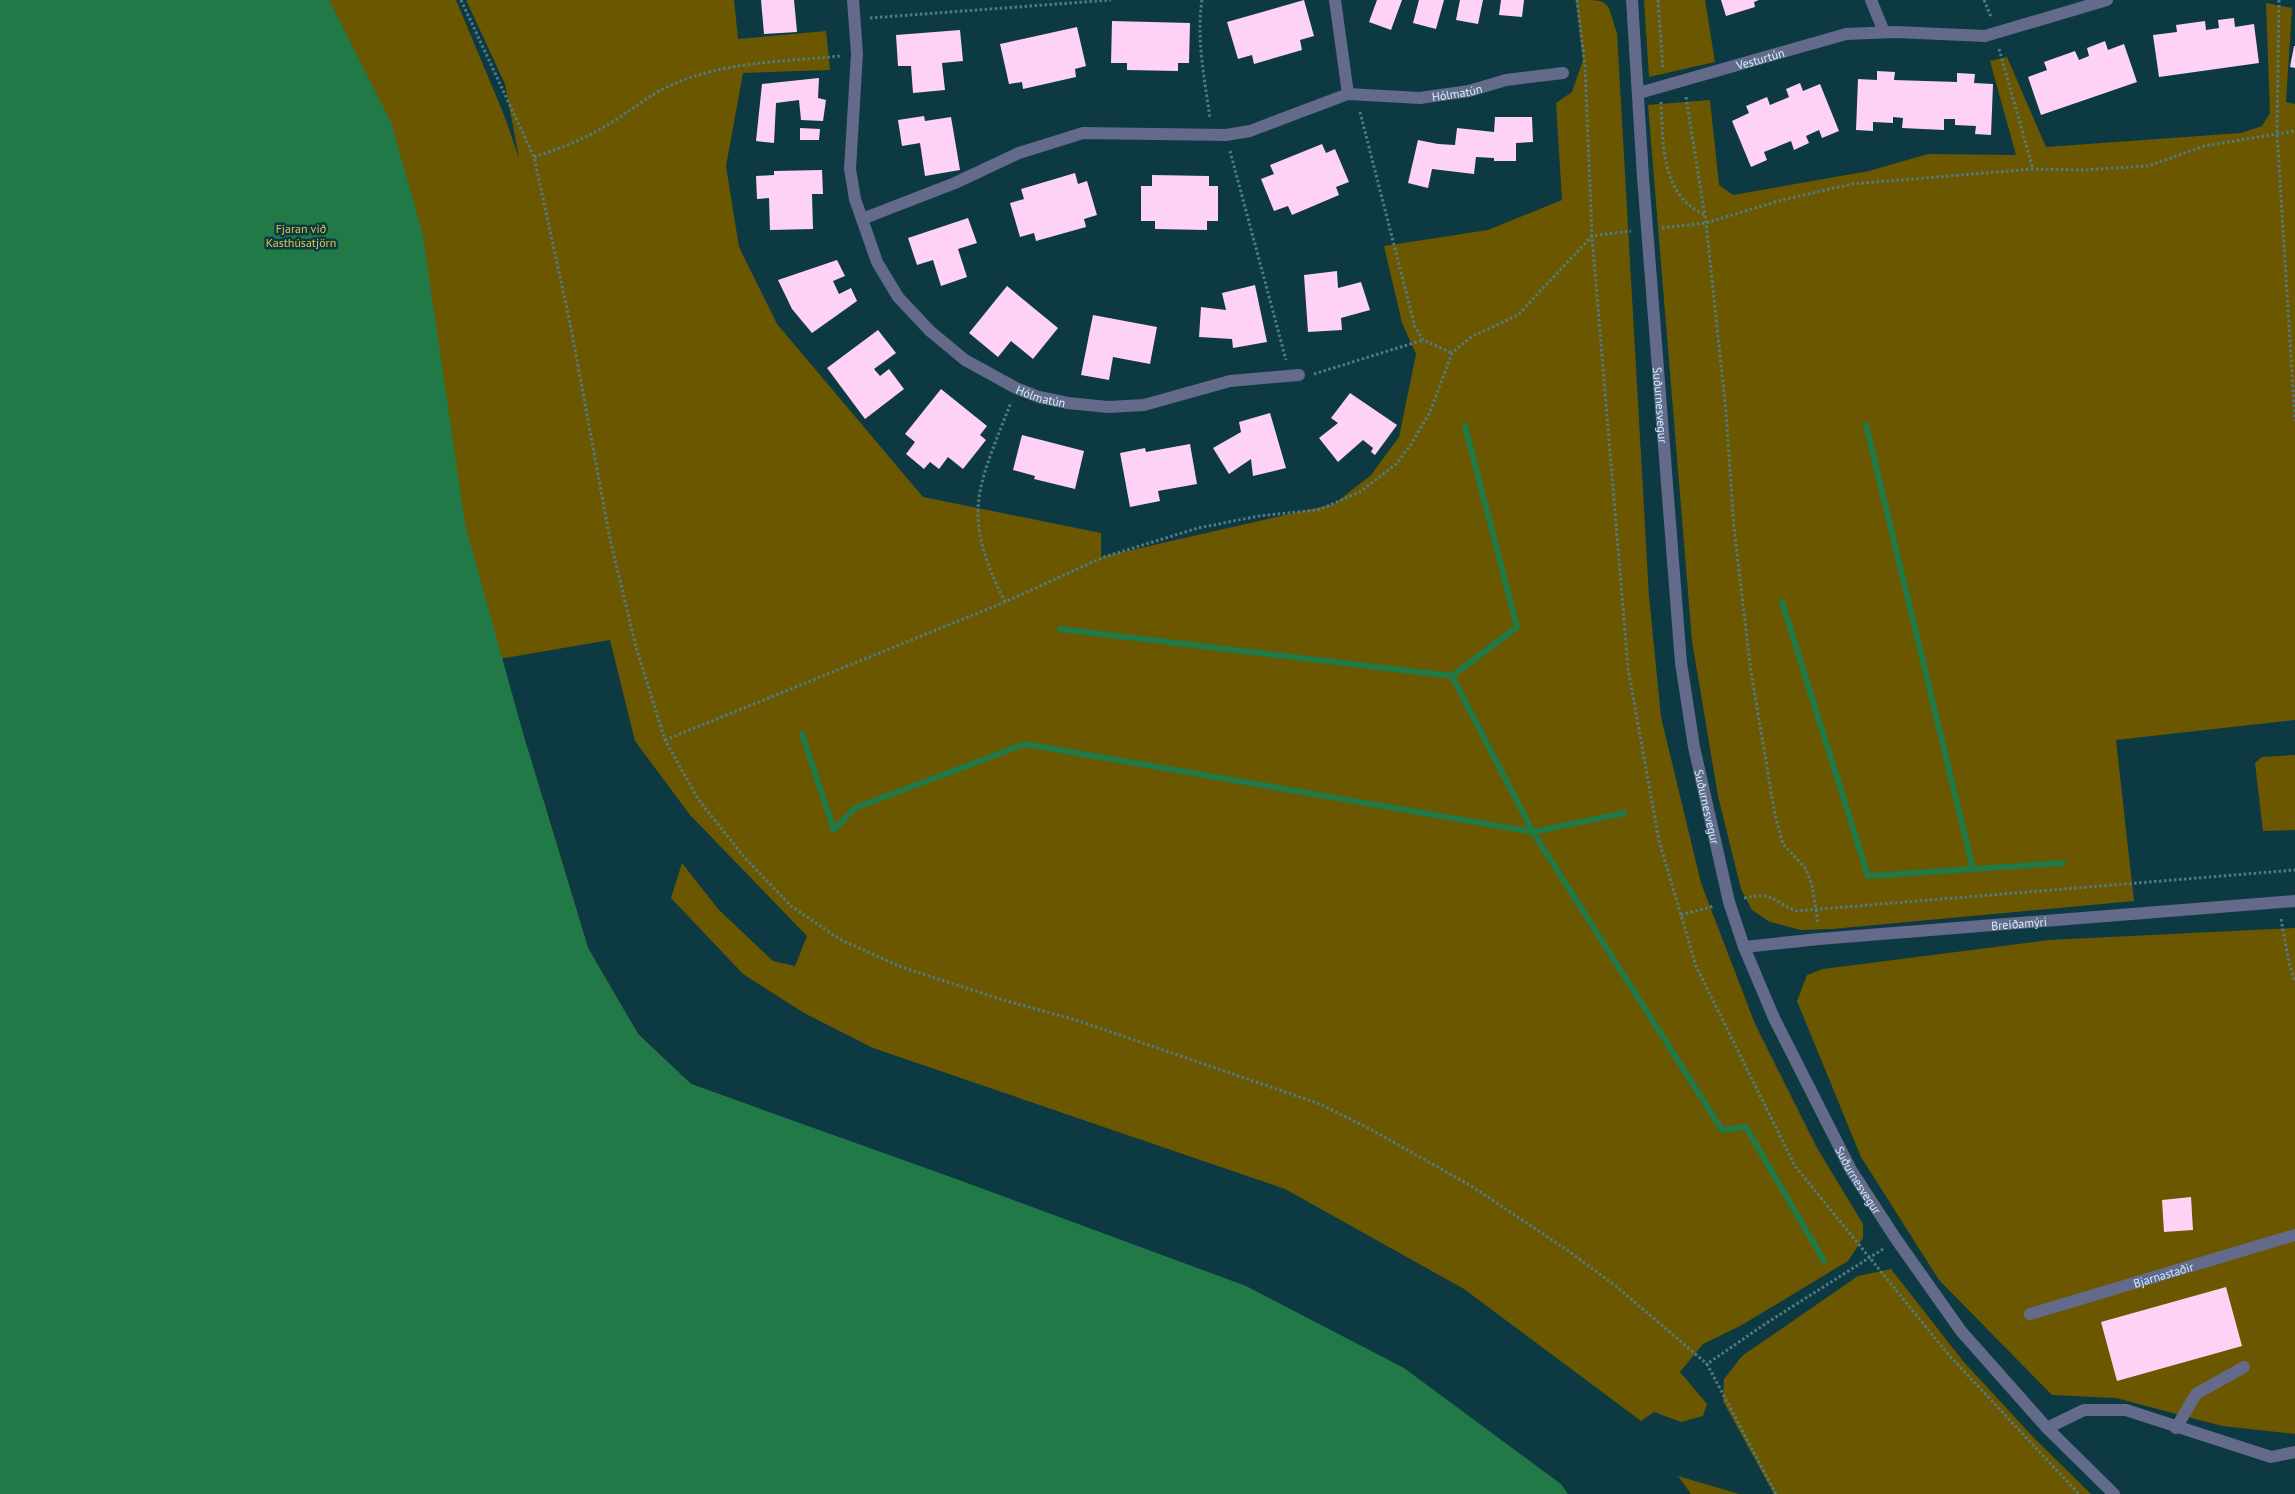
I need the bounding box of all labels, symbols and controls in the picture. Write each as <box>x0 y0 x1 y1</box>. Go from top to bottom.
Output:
street label: Vesturtún <box>1733 44 1786 73</box>
street label: Hólmatún <box>1431 80 1484 104</box>
park label: Fjaran við Kasthúsatjörn <box>266 221 336 250</box>
street label: Suðurnesvegur <box>1650 366 1671 444</box>
street label: Hólmatún <box>1014 381 1067 410</box>
street label: Suðurnesvegur <box>1692 768 1723 846</box>
street label: Breiðamýri <box>1991 913 2047 933</box>
street label: Suðurnesvegur <box>1833 1144 1885 1217</box>
street label: Bjarnastaðir <box>2131 1258 2195 1290</box>

